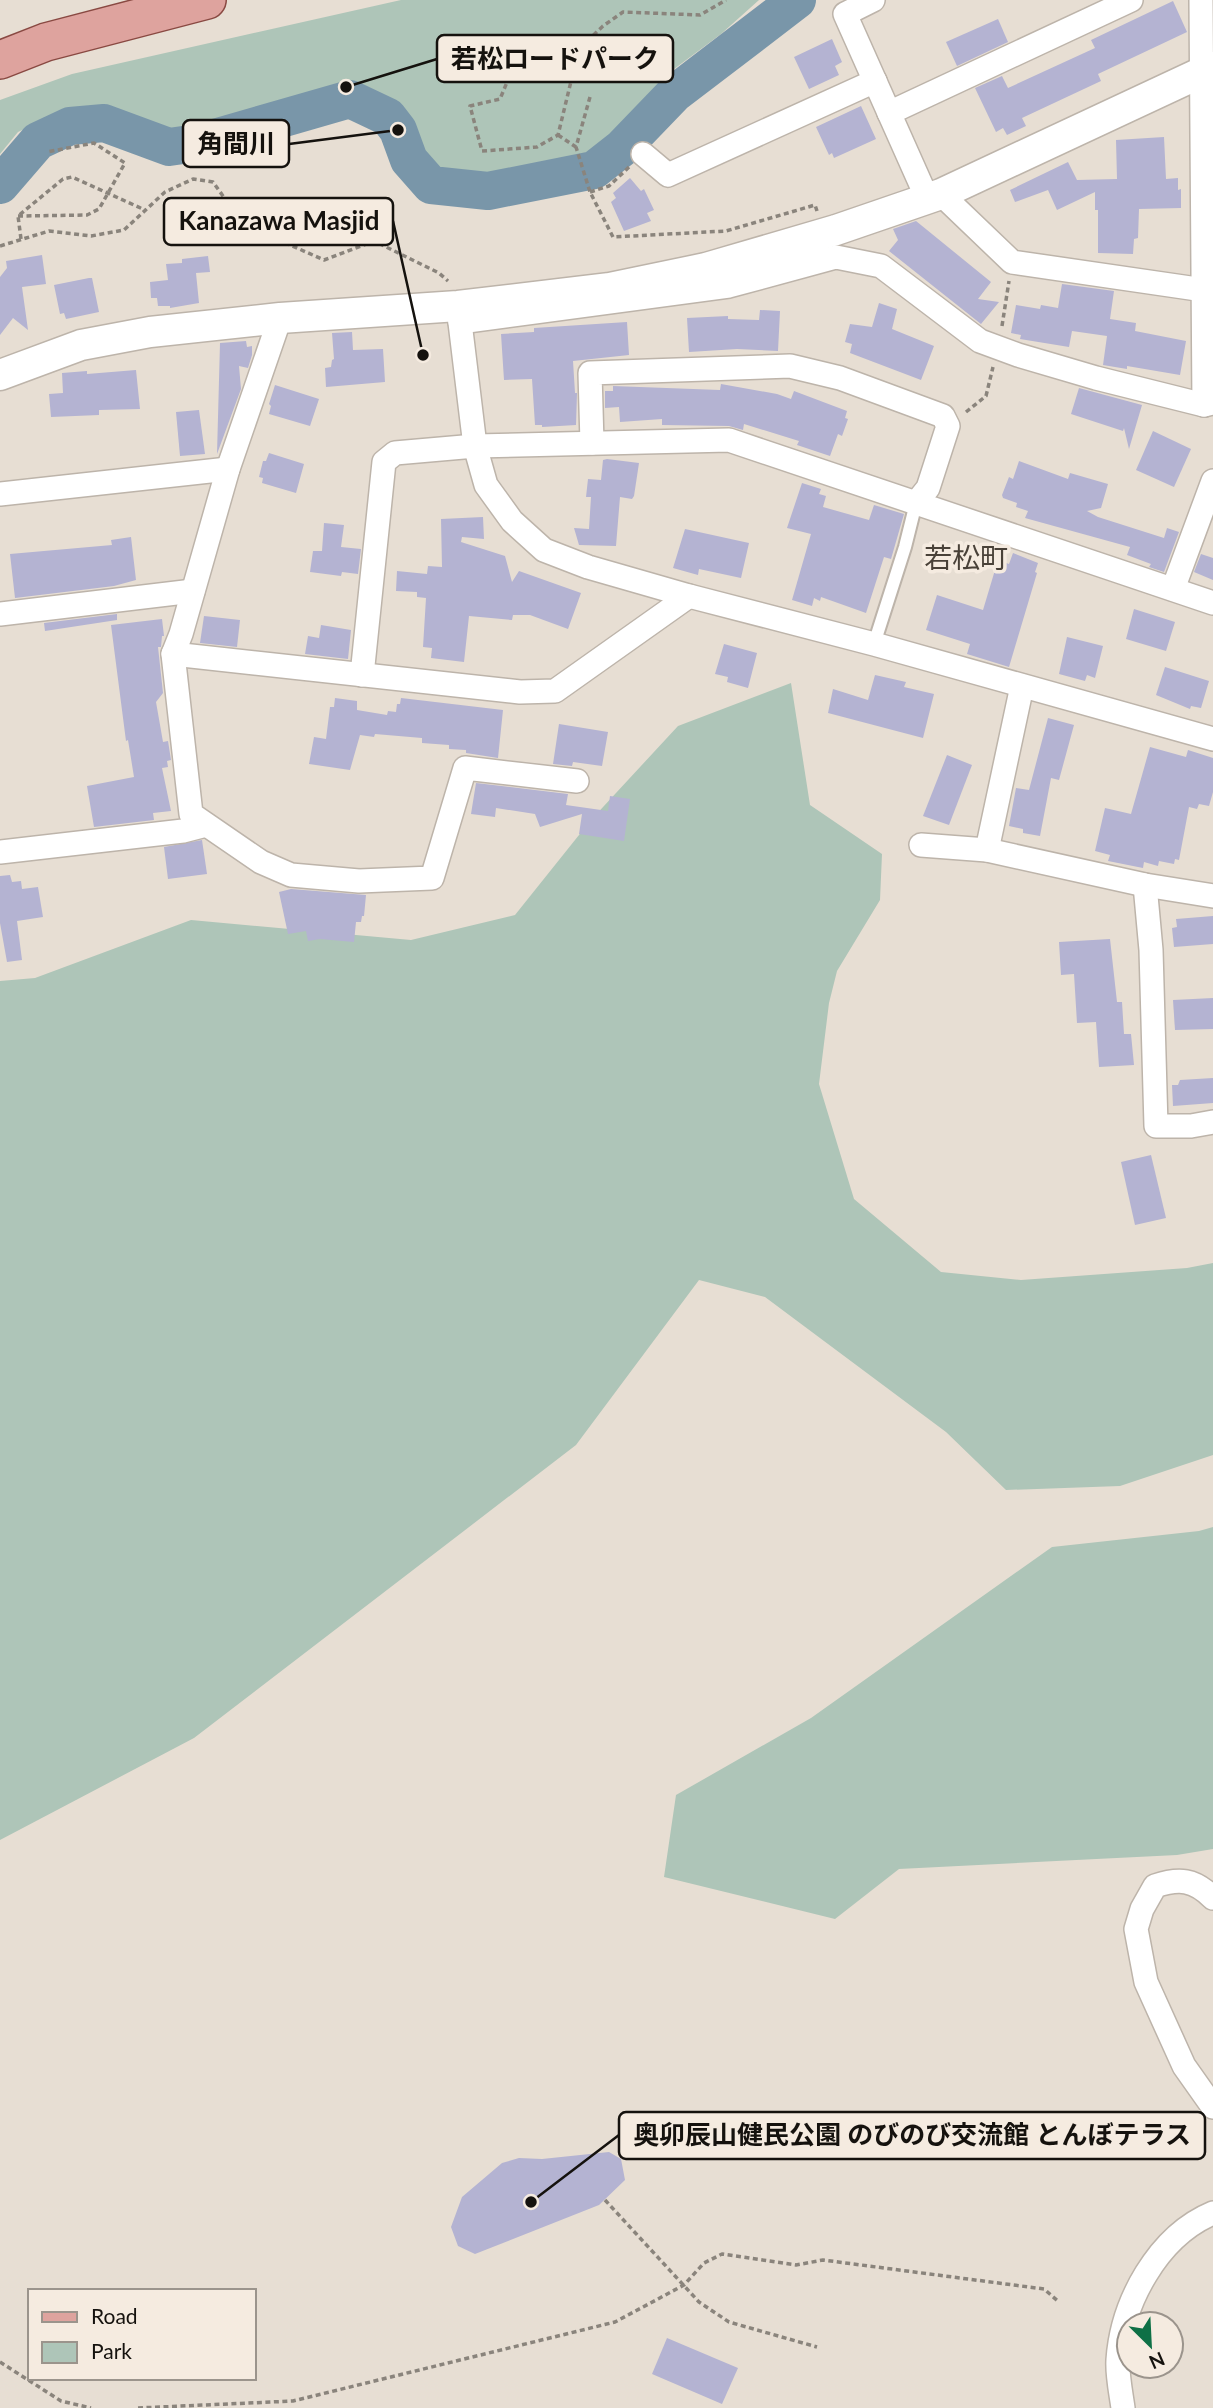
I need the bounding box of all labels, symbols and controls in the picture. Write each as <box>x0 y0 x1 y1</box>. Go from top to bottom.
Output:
callout: 若松ロードパーク <box>437 35 673 82</box>
text: 若松ロードパーク <box>451 42 659 74</box>
callout: 角間川 <box>183 120 289 167</box>
text: 角間川 <box>197 127 275 159</box>
callout: Kanazawa Masjid <box>164 198 393 245</box>
text: Kanazawa Masjid <box>179 204 379 236</box>
district label: 若松町 <box>924 540 1008 574</box>
callout: 奥卯辰山健民公園 のびのび交流館 とんぼテラス <box>619 2112 1205 2159</box>
text: 奥卯辰山健民公園 のびのび交流館 とんぼテラス <box>633 2118 1191 2150</box>
legend <box>28 2289 256 2380</box>
text: Road <box>91 2303 138 2328</box>
north arrow <box>1115 2310 1185 2380</box>
text: Park <box>91 2338 132 2363</box>
text: N <box>1146 2348 1168 2374</box>

